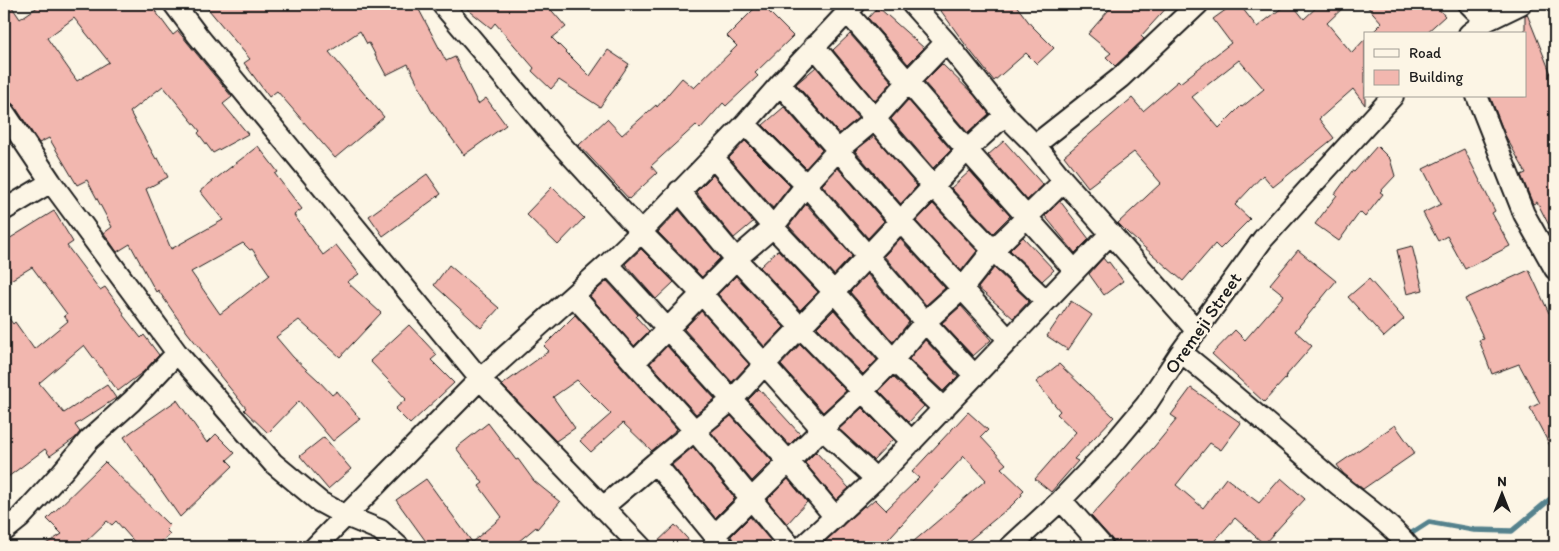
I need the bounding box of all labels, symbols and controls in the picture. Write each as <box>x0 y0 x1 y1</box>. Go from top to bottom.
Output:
legend <box>1364 32 1526 98</box>
text: Road <box>1409 44 1442 62</box>
text: Building <box>1409 68 1463 86</box>
street label: Oremeji Street <box>1160 268 1246 378</box>
north arrow <box>1476 468 1526 518</box>
text: N <box>1497 473 1507 490</box>

